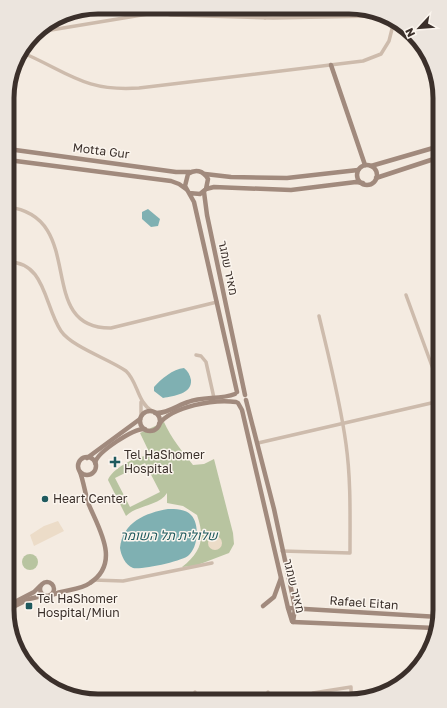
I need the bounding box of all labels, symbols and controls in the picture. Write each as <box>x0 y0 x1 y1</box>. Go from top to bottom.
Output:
north arrow <box>399 8 439 48</box>
text: N <box>402 26 417 39</box>
street label: Motta Gur <box>72 140 131 161</box>
street label: מאיר שמגר <box>215 239 242 297</box>
place label: Tel HaShomer Hospital <box>124 447 205 476</box>
marker: Tel HaShomer Hospital <box>109 456 121 468</box>
place label: Heart Center <box>53 491 128 506</box>
marker: Heart Center <box>40 494 50 504</box>
water label: שלולית תל השומר <box>120 527 219 543</box>
street label: מאיר שמגר <box>280 557 308 615</box>
place label: Tel HaShomer Hospital/Miun <box>37 591 120 620</box>
street label: Rafael Eitan <box>329 593 399 612</box>
marker: Tel HaShomer Hospital/Miun <box>24 601 34 611</box>

